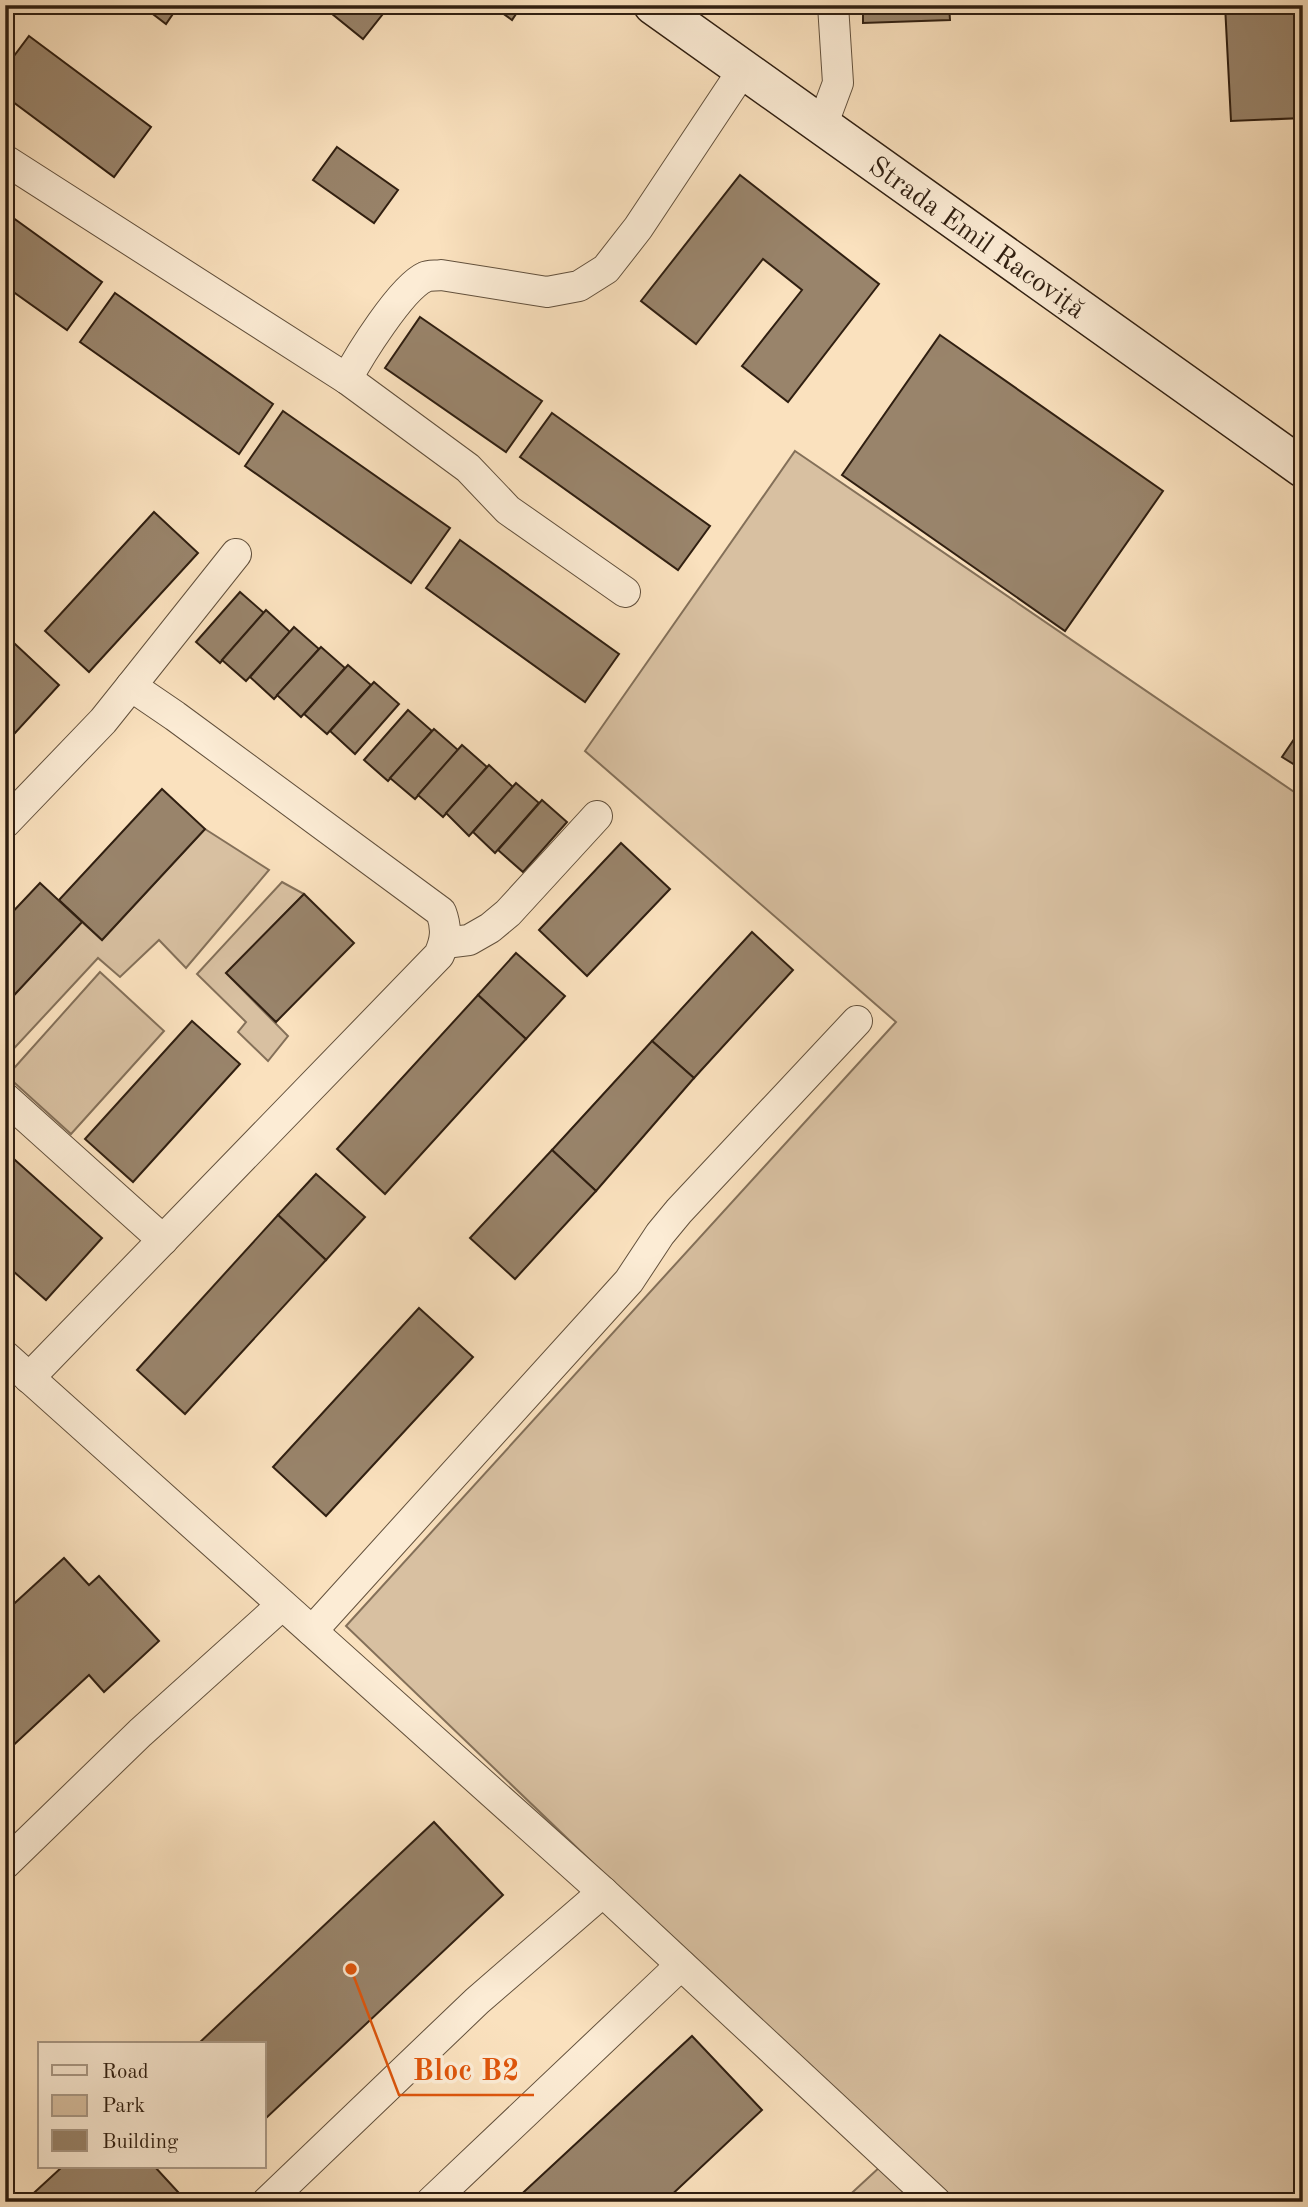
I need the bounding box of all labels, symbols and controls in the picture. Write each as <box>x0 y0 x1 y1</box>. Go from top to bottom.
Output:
street label: Strada Emil Racoviță <box>863 153 1090 325</box>
legend <box>38 2042 266 2168</box>
callout: Bloc B2 <box>399 2044 534 2095</box>
text: Bloc B2 <box>413 2057 519 2087</box>
text: Road <box>102 2062 149 2083</box>
text: Park <box>102 2096 145 2117</box>
text: Building <box>102 2132 179 2153</box>

